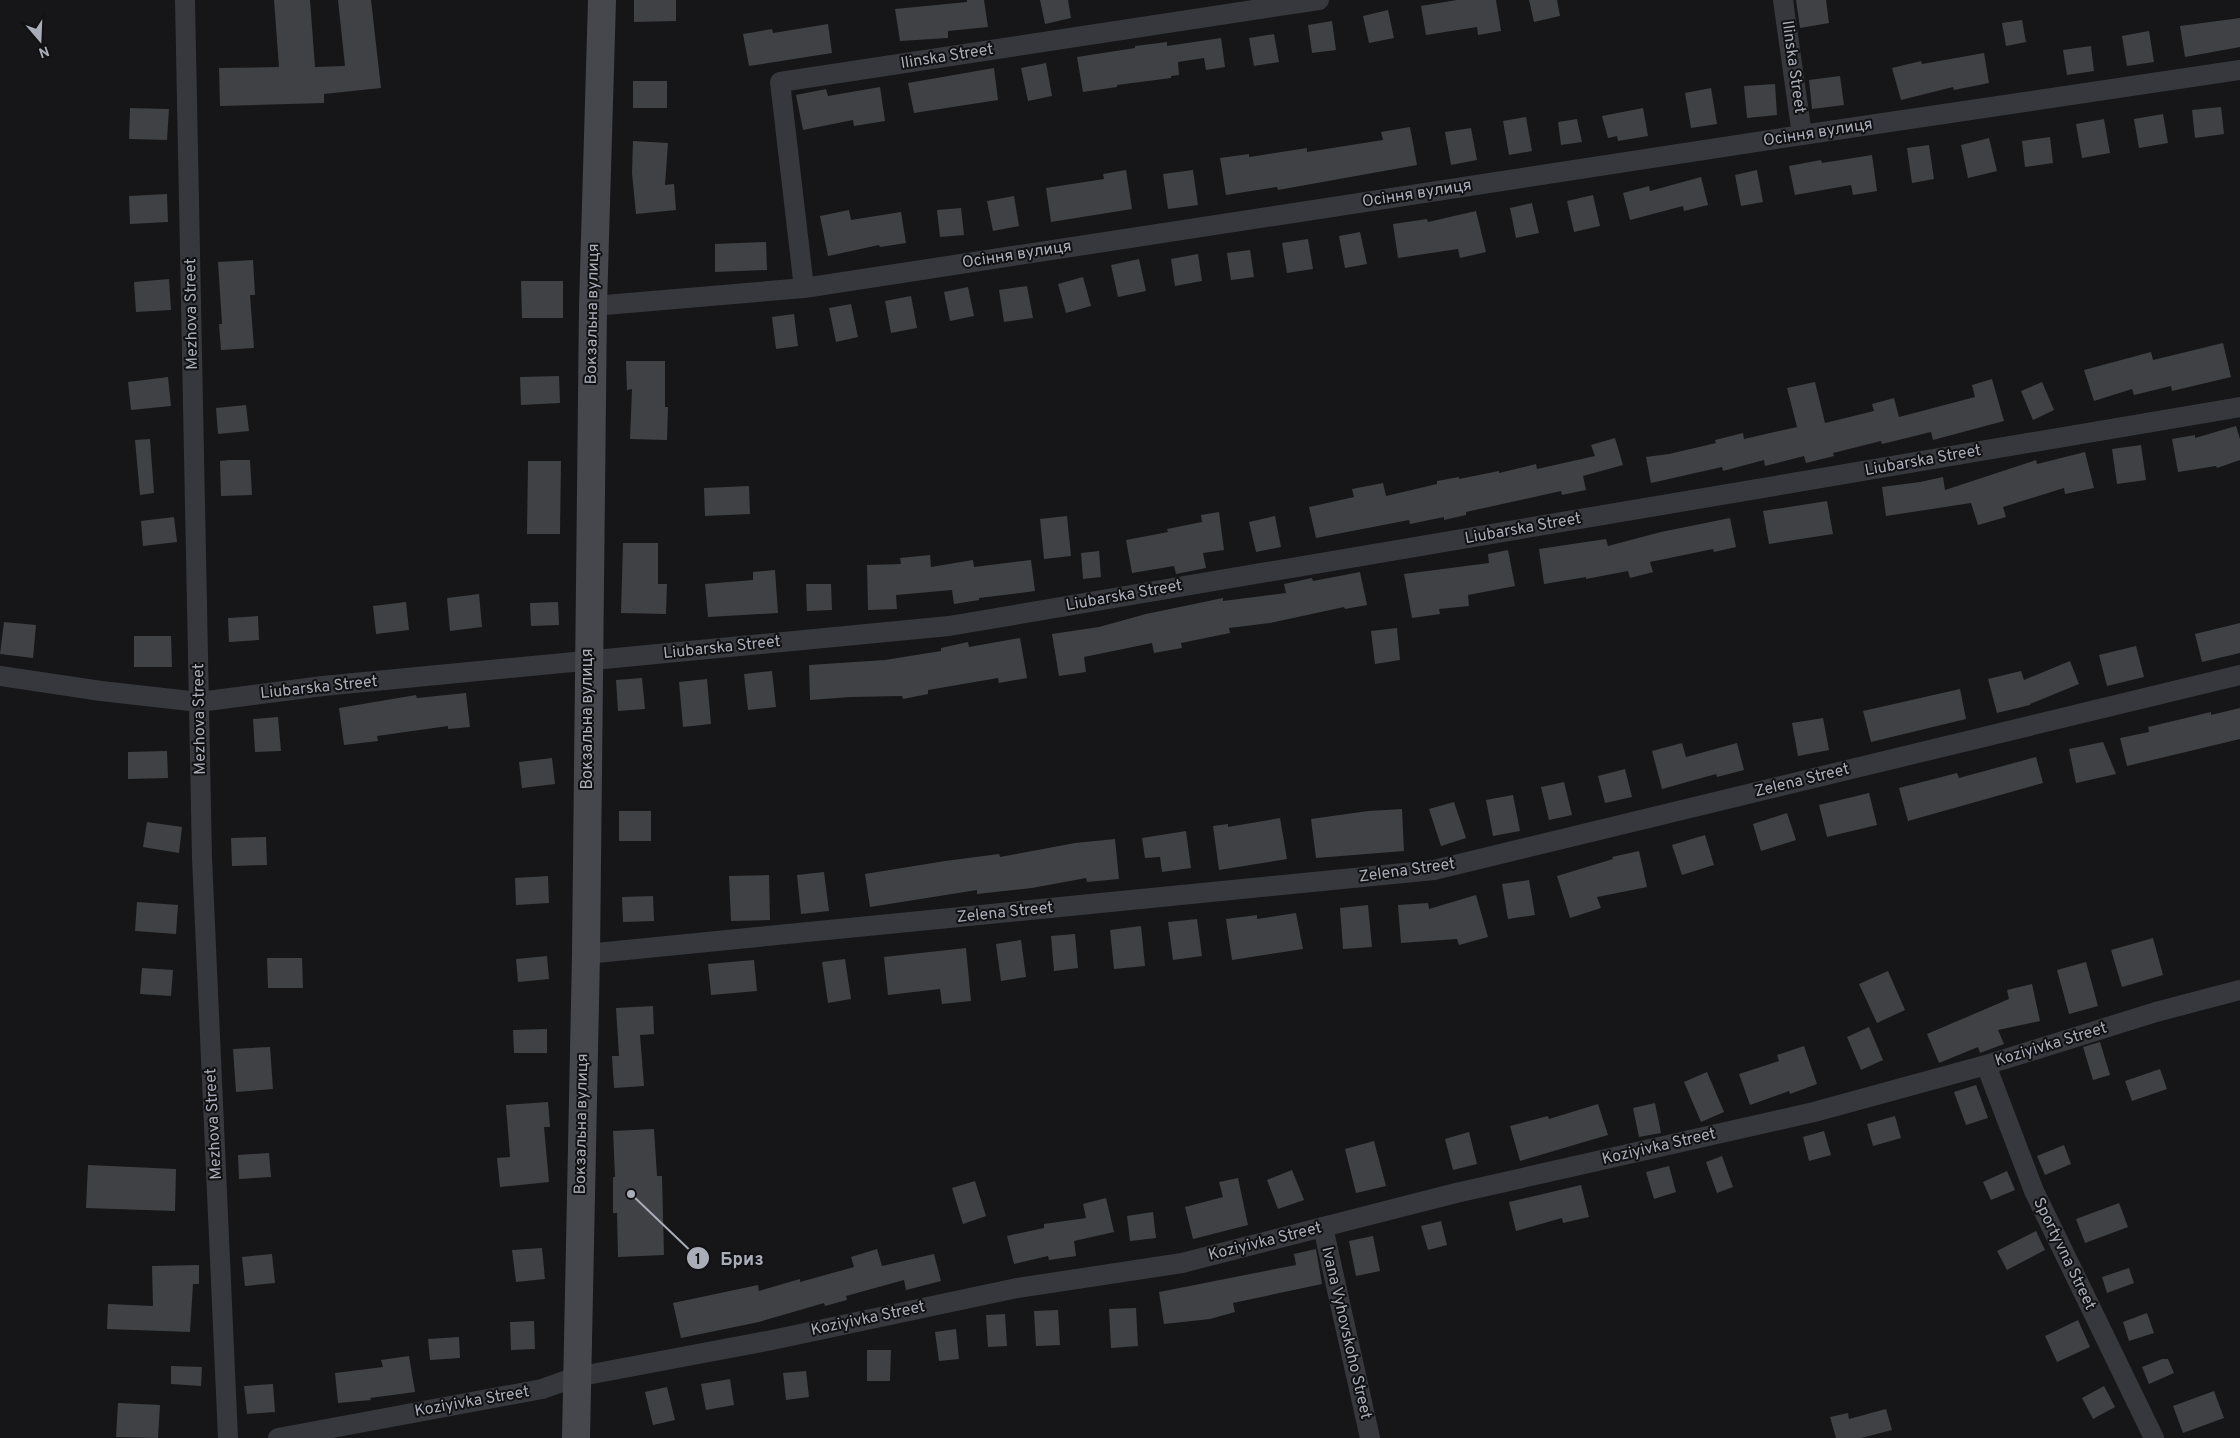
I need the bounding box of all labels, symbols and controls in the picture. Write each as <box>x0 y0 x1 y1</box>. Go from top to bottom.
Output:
north arrow <box>15 15 65 65</box>
street label: Ilinska Street <box>1777 19 1809 115</box>
street label: Ilinska Street <box>899 40 995 74</box>
text: N <box>36 41 51 61</box>
street label: Осіння вулиця <box>1762 114 1874 152</box>
street label: Осіння вулиця <box>1361 175 1473 213</box>
street label: Осіння вулиця <box>961 236 1073 274</box>
street label: Вокзальна вулиця <box>582 243 604 385</box>
street label: Mezhova Street <box>181 258 203 370</box>
street label: Liubarska Street <box>1863 441 1983 481</box>
street label: Liubarska Street <box>1463 509 1583 549</box>
street label: Liubarska Street <box>1064 576 1184 616</box>
street label: Liubarska Street <box>662 632 782 664</box>
street label: Вокзальна вулиця <box>578 648 598 790</box>
street label: Mezhova Street <box>189 663 211 775</box>
street label: Liubarska Street <box>259 672 379 704</box>
street label: Zelena Street <box>1753 760 1851 802</box>
street label: Zelena Street <box>1358 854 1456 888</box>
street label: Zelena Street <box>956 898 1054 928</box>
street label: Koziyivka Street <box>1993 1018 2109 1072</box>
street label: Вокзальна вулиця <box>571 1053 593 1195</box>
street label: Mezhova Street <box>201 1068 227 1180</box>
street label: Koziyivka Street <box>1600 1124 1718 1170</box>
street label: Sportyvna Street <box>2028 1195 2100 1313</box>
street label: Koziyivka Street <box>1206 1218 1324 1266</box>
callout: Бриз <box>685 1242 774 1275</box>
street label: Ivana Vyhovskoho Street <box>1316 1245 1376 1421</box>
text: Бриз <box>720 1249 764 1272</box>
text: 1 <box>695 1251 701 1270</box>
street label: Koziyivka Street <box>809 1297 927 1341</box>
street label: Koziyivka Street <box>413 1382 531 1422</box>

